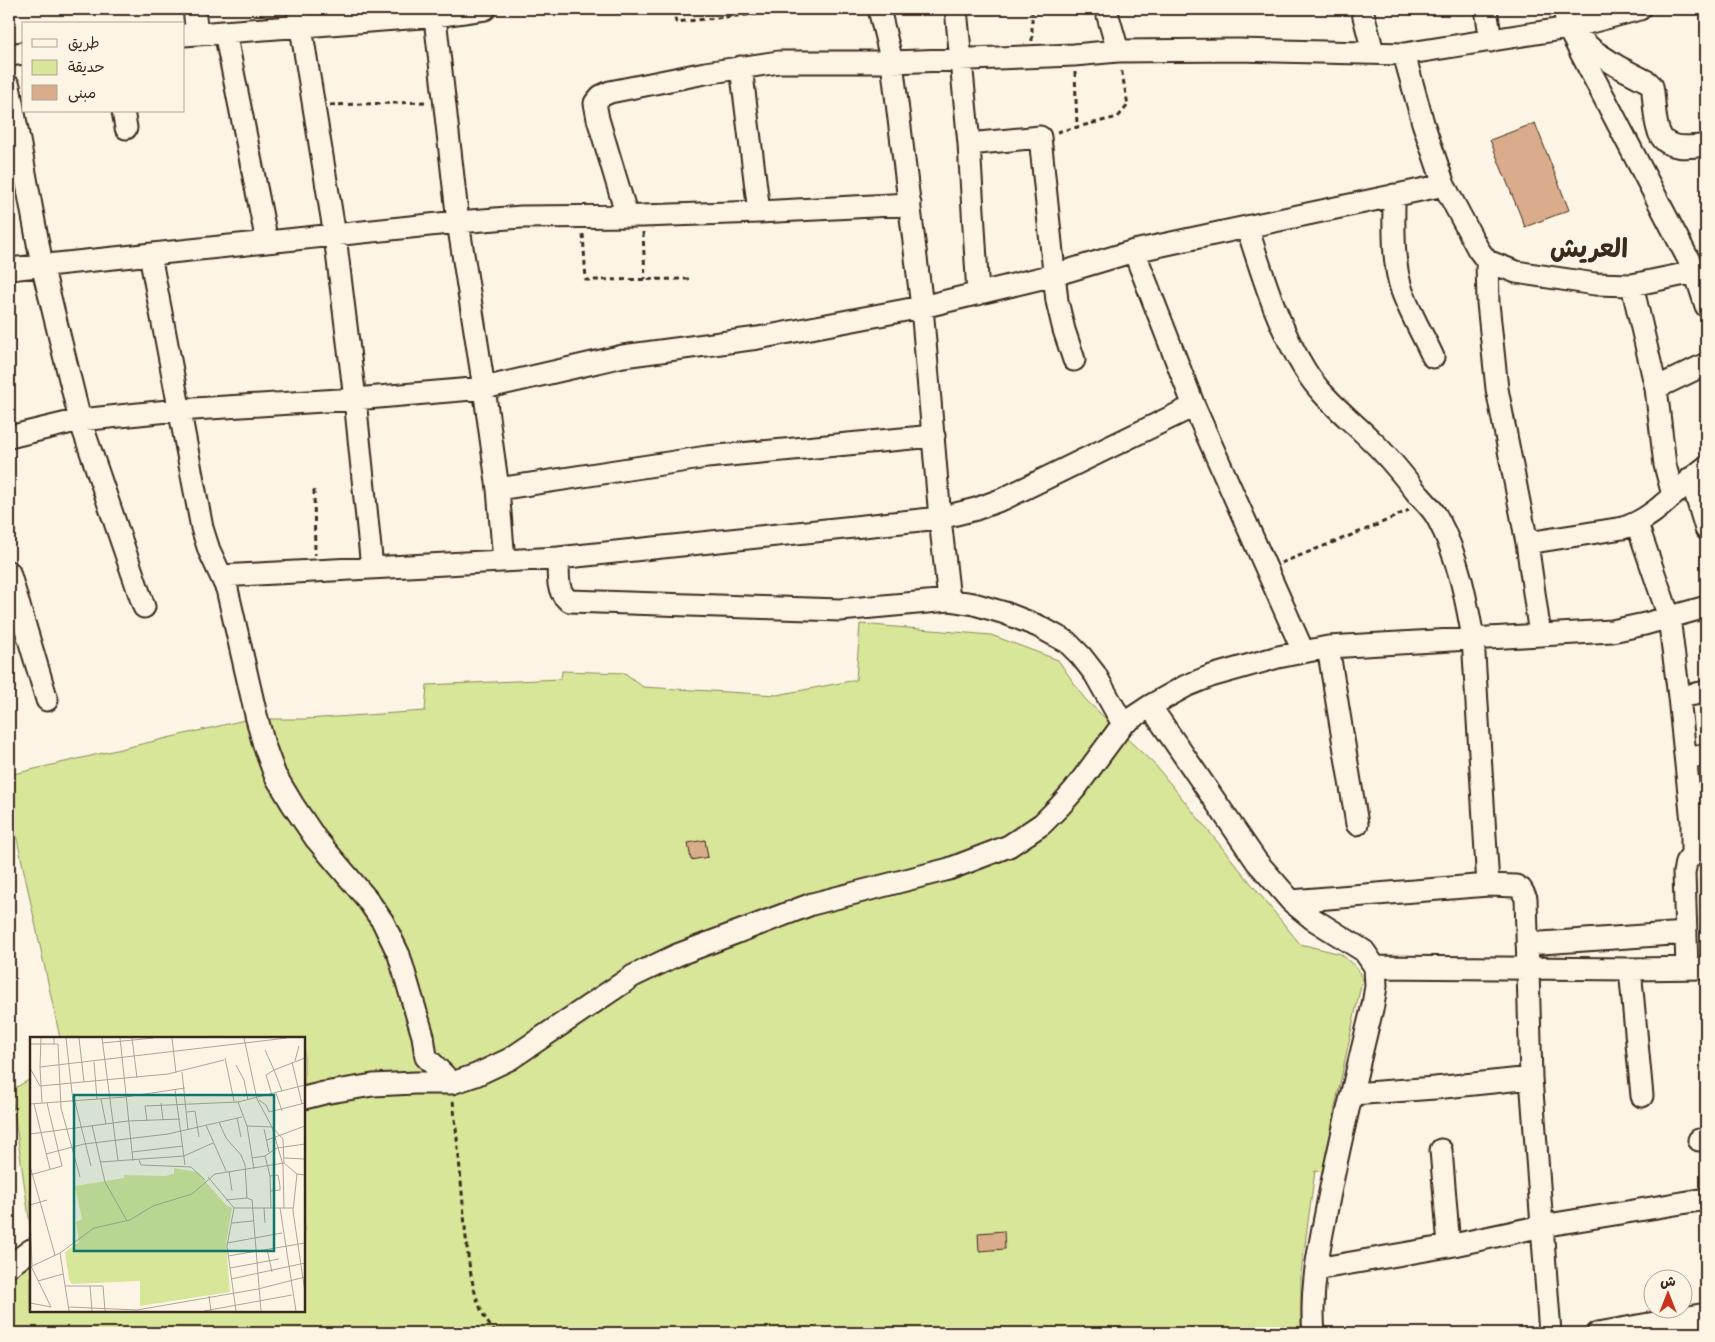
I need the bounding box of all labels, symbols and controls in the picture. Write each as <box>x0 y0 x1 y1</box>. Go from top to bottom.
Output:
legend <box>22 22 185 112</box>
text: طريق <box>68 30 100 56</box>
text: حديقة <box>68 54 105 80</box>
text: مبنى <box>68 80 96 106</box>
district label: العريش <box>1550 225 1628 271</box>
inset map <box>30 1037 305 1312</box>
text: ش <box>1660 1269 1676 1294</box>
north arrow <box>1642 1270 1692 1320</box>

